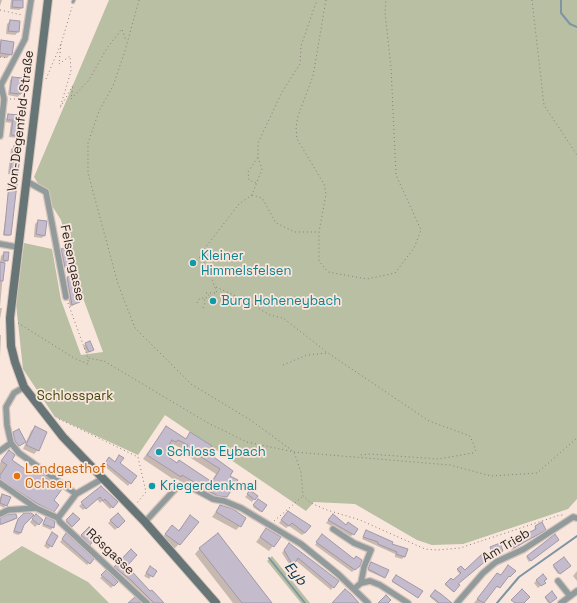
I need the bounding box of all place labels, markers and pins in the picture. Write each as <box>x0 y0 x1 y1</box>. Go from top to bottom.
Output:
place label: Kleiner Himmelsfelsen <box>201 248 291 279</box>
marker: Kleiner Himmelsfelsen <box>188 258 198 268</box>
place label: Burg Hoheneybach <box>221 293 341 309</box>
marker: Burg Hoheneybach <box>208 296 218 306</box>
place label: Schloss Eybach <box>167 444 266 460</box>
marker: Schloss Eybach <box>154 447 164 457</box>
place label: Landgasthof Ochsen <box>25 461 106 492</box>
marker: Landgasthof Ochsen <box>12 471 22 481</box>
place label: Kriegerdenkmal <box>160 478 257 494</box>
marker: Kriegerdenkmal <box>147 481 157 491</box>

